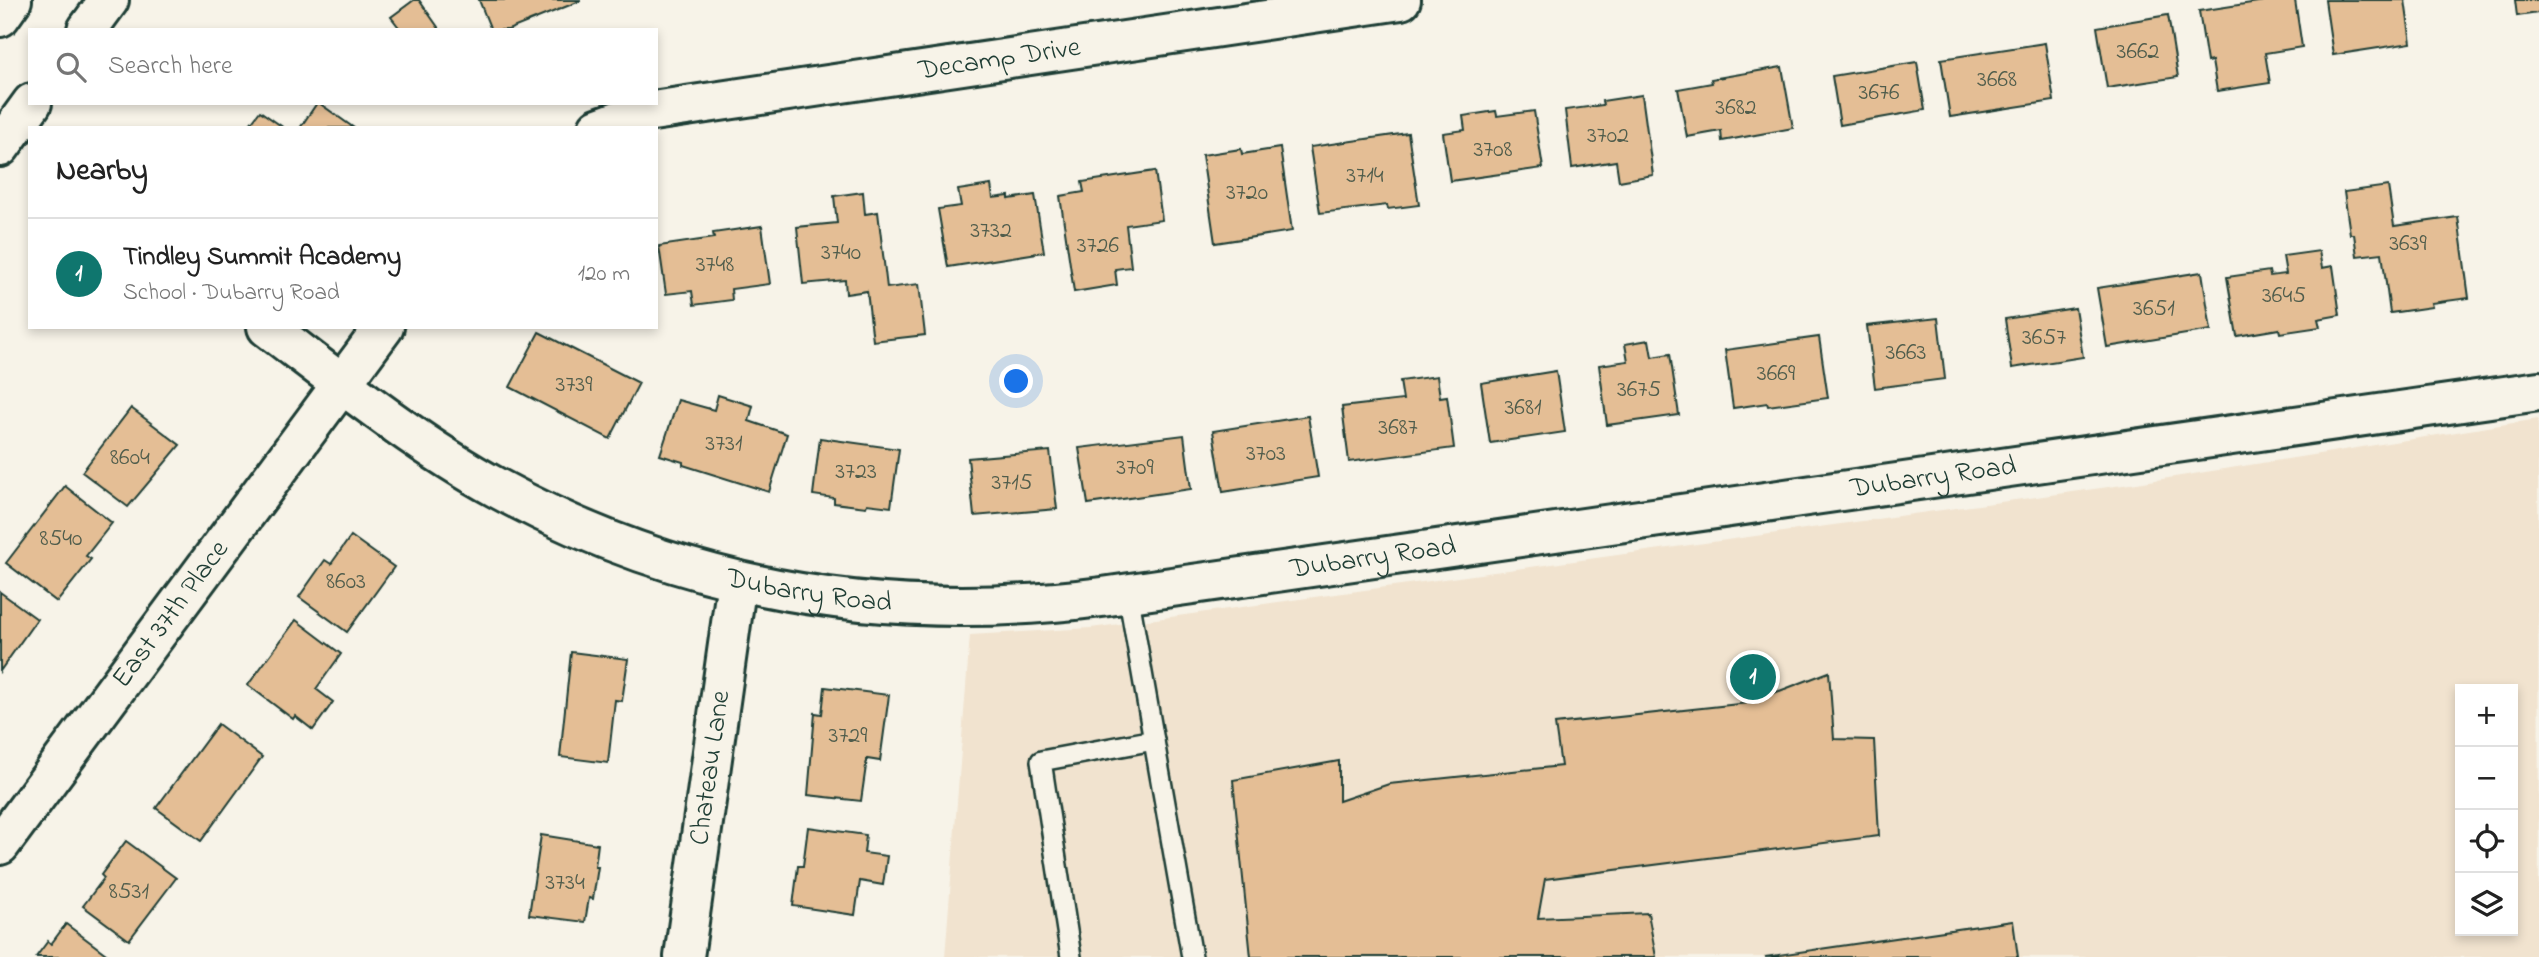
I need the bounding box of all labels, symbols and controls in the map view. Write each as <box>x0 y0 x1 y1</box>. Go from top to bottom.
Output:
street label: Decamp Drive <box>915 27 1084 92</box>
search box <box>28 28 658 105</box>
house number: 3662 <box>2117 35 2160 70</box>
icon: search <box>52 48 90 86</box>
text: Search here <box>108 48 233 86</box>
house number: 3668 <box>1977 63 2017 98</box>
house number: 3676 <box>1859 76 1900 111</box>
house number: 3682 <box>1715 91 1757 126</box>
house number: 3702 <box>1587 119 1629 154</box>
house number: 3708 <box>1473 133 1513 168</box>
text: Nearby <box>56 150 148 194</box>
house number: 3714 <box>1346 159 1384 194</box>
house number: 3720 <box>1226 176 1268 211</box>
house number: 3732 <box>970 214 1012 249</box>
house number: 3639 <box>2389 227 2428 262</box>
house number: 3726 <box>1077 229 1120 264</box>
house number: 3740 <box>821 236 861 271</box>
text: Tindley Summit Academy <box>123 239 401 277</box>
house number: 3748 <box>696 248 734 283</box>
text: 1 <box>75 258 83 291</box>
text: 120 m <box>578 258 630 291</box>
text: School · Dubarry Road <box>123 277 340 310</box>
house number: 3645 <box>2262 279 2306 314</box>
house number: 3651 <box>2133 292 2175 327</box>
house number: 3657 <box>2022 321 2066 356</box>
house number: 3663 <box>1886 336 1926 371</box>
house number: 3669 <box>1757 357 1796 392</box>
your location <box>999 364 1033 398</box>
house number: 3739 <box>556 368 593 403</box>
house number: 3675 <box>1617 373 1661 408</box>
house number: 3681 <box>1504 391 1542 426</box>
house number: 3687 <box>1378 411 1418 446</box>
house number: 3731 <box>705 427 743 462</box>
house number: 3703 <box>1246 437 1286 472</box>
house number: 8604 <box>110 441 150 476</box>
street label: Dubarry Road <box>1847 446 2019 510</box>
house number: 3709 <box>1116 451 1154 486</box>
house number: 3723 <box>835 455 877 490</box>
house number: 3715 <box>991 466 1033 501</box>
house number: 8540 <box>40 522 82 557</box>
street label: Dubarry Road <box>1286 526 1459 590</box>
street label: East 37th Place <box>102 532 240 697</box>
street label: Dubarry Road <box>721 558 894 624</box>
house number: 8603 <box>326 565 366 600</box>
pin: 1 <box>1730 651 1776 703</box>
map controls <box>2455 684 2518 936</box>
button: + <box>2455 684 2518 747</box>
street label: Chateau Lane <box>679 687 742 848</box>
house number: 3729 <box>829 719 868 754</box>
button: − <box>2455 747 2518 810</box>
button: locate <box>2455 810 2518 873</box>
house number: 3734 <box>545 866 585 901</box>
button: layers <box>2455 873 2518 936</box>
house number: 8531 <box>109 875 149 910</box>

